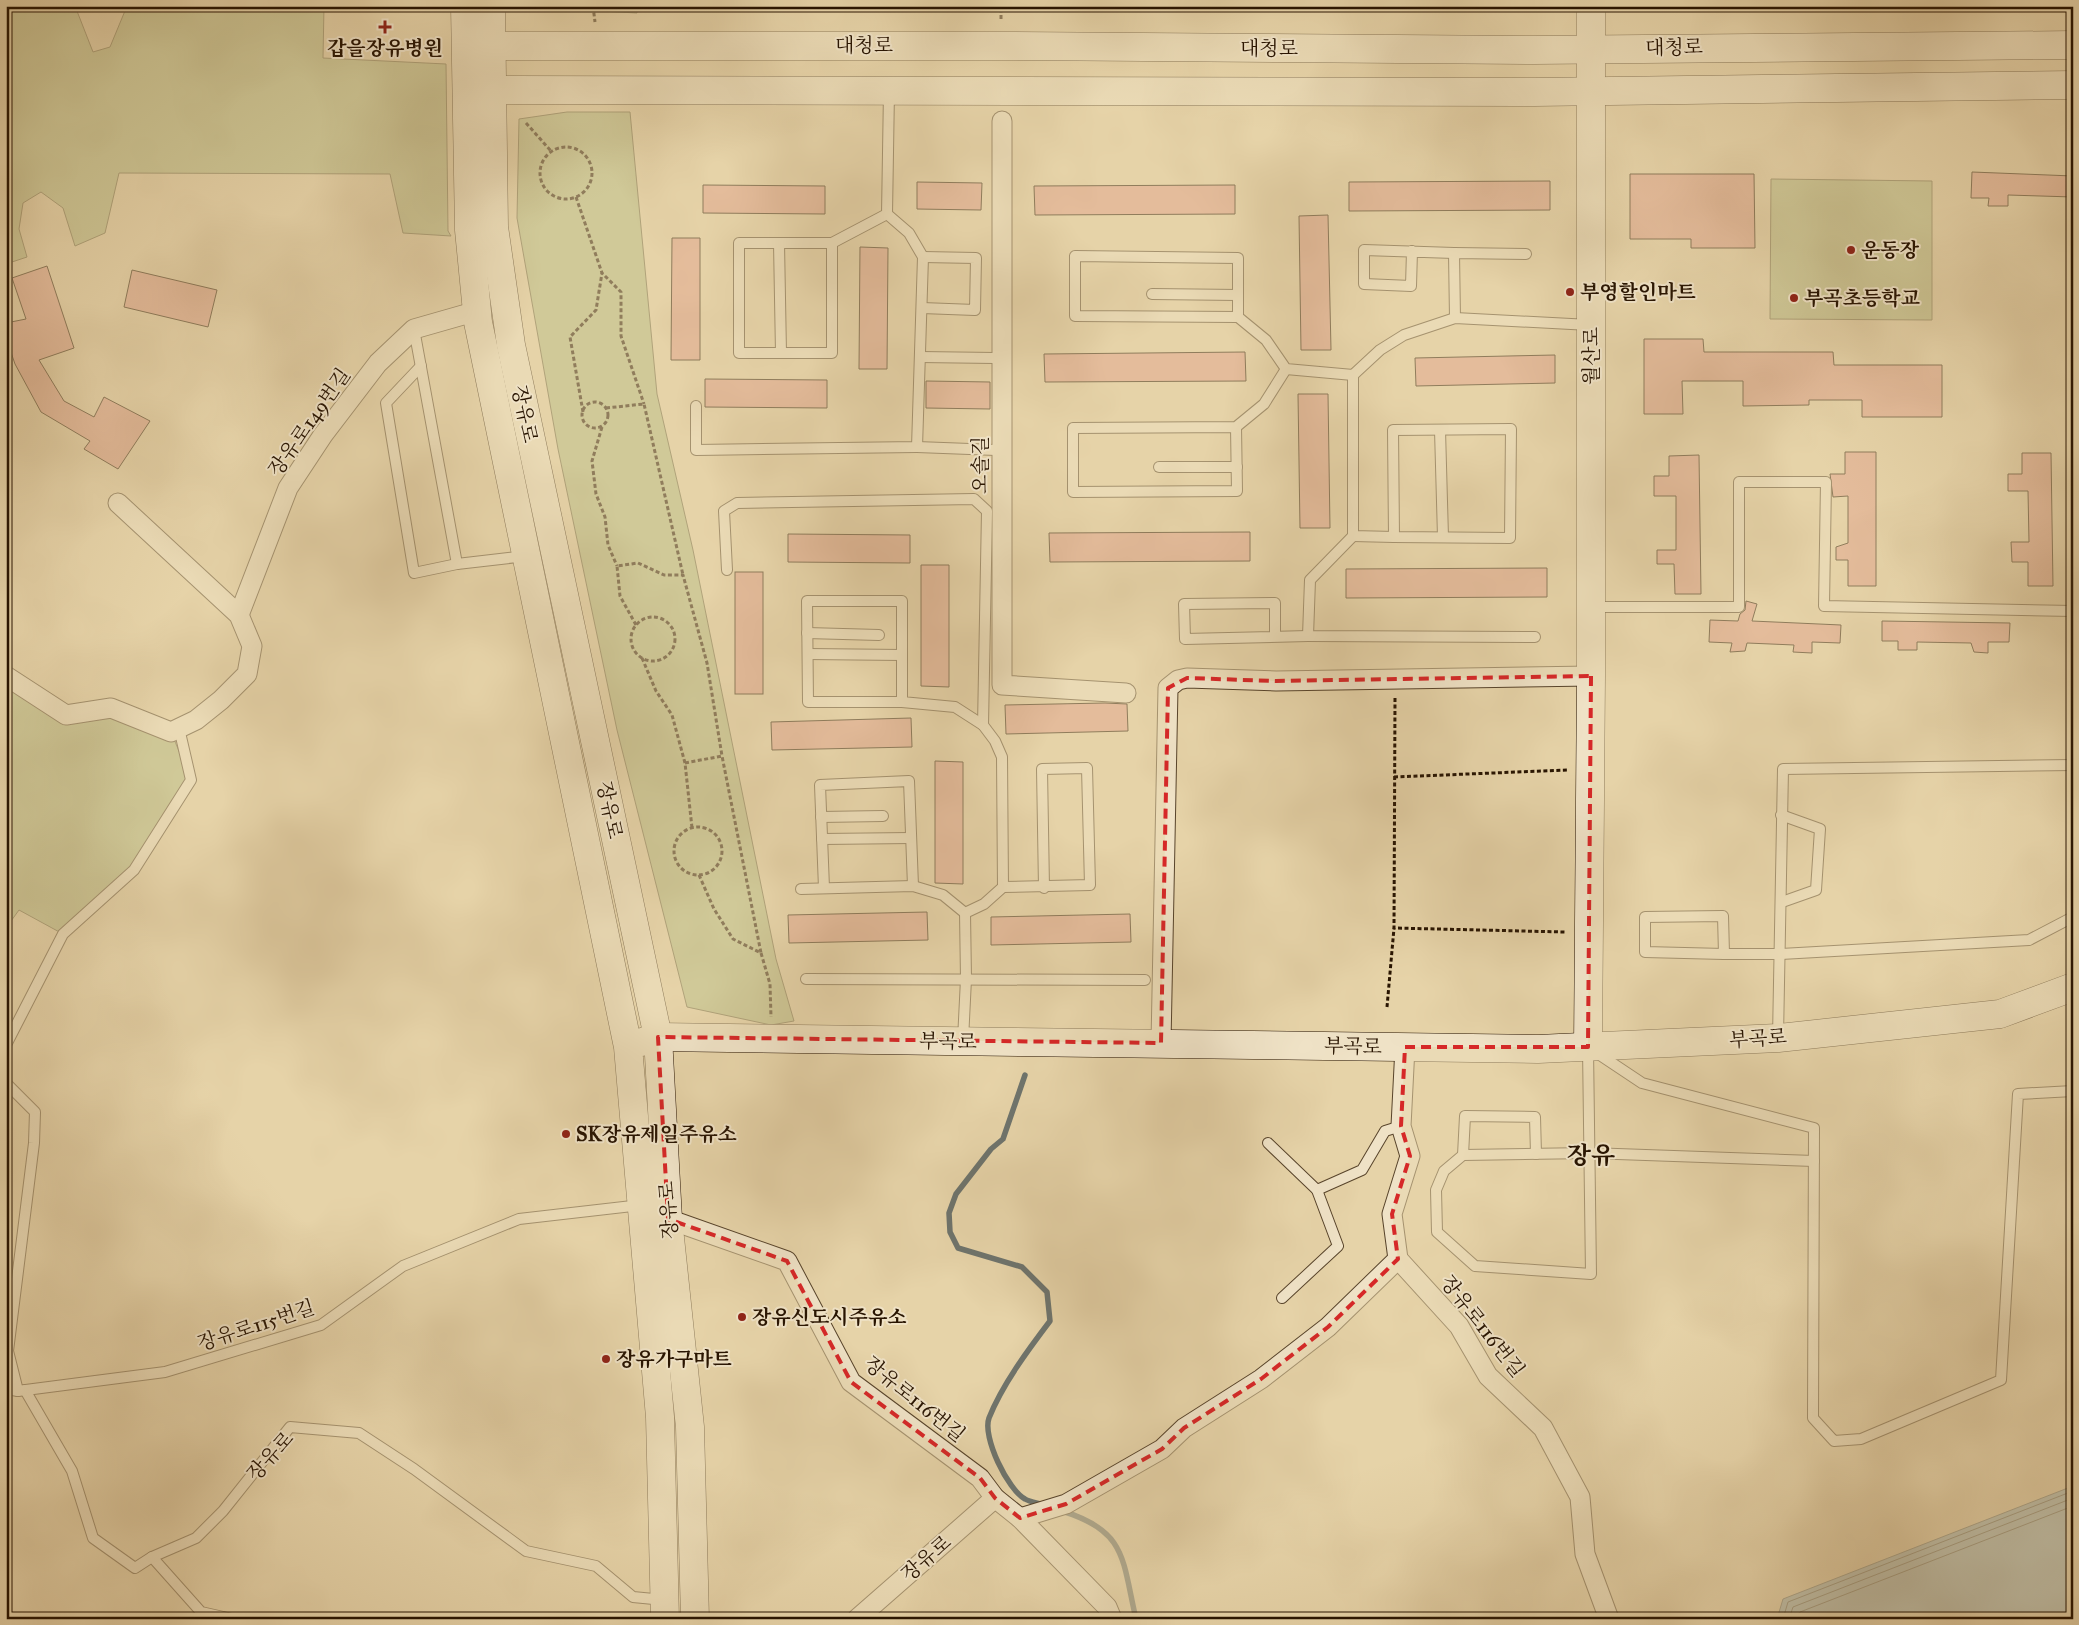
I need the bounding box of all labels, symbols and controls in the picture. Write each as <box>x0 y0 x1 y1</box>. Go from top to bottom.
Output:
marker: 갑을장유병원 <box>378 20 392 34</box>
street label: 대청로 <box>835 33 893 57</box>
street label: 대청로 <box>1645 34 1703 60</box>
place label: 갑을장유병원 <box>327 36 443 60</box>
street label: 대청로 <box>1240 36 1298 60</box>
place label: 운동장 <box>1861 238 1920 262</box>
marker: 운동장 <box>1845 244 1857 256</box>
place label: 부영할인마트 <box>1580 280 1696 304</box>
marker: 부영할인마트 <box>1564 286 1576 298</box>
place label: 부곡초등학교 <box>1804 286 1921 310</box>
marker: 부곡초등학교 <box>1788 292 1800 304</box>
street label: 월산로 <box>1579 327 1603 385</box>
street label: 장유로149번길 <box>263 363 355 481</box>
street label: 장유로 <box>507 383 543 445</box>
street label: 오솔길 <box>968 436 992 494</box>
street label: 장유로 <box>592 779 628 841</box>
street label: 부곡로 <box>1728 1024 1788 1052</box>
street label: 부곡로 <box>919 1028 977 1054</box>
street label: 부곡로 <box>1324 1033 1382 1059</box>
place label: SK장유제일주유소 <box>576 1122 737 1146</box>
marker: SK장유제일주유소 <box>560 1128 572 1140</box>
district label: 장유 <box>1567 1140 1615 1171</box>
street label: 장유로 <box>654 1180 682 1240</box>
street label: 장유로116번길 <box>1436 1270 1530 1382</box>
street label: 장유로115번길 <box>194 1295 318 1355</box>
place label: 장유신도시주유소 <box>752 1305 907 1329</box>
marker: 장유신도시주유소 <box>736 1311 748 1323</box>
place label: 장유가구마트 <box>616 1347 732 1371</box>
street label: 장유로116번길 <box>860 1351 970 1447</box>
marker: 장유가구마트 <box>600 1353 612 1365</box>
street label: 장유로 <box>242 1426 298 1486</box>
street label: 장유로 <box>896 1530 956 1586</box>

